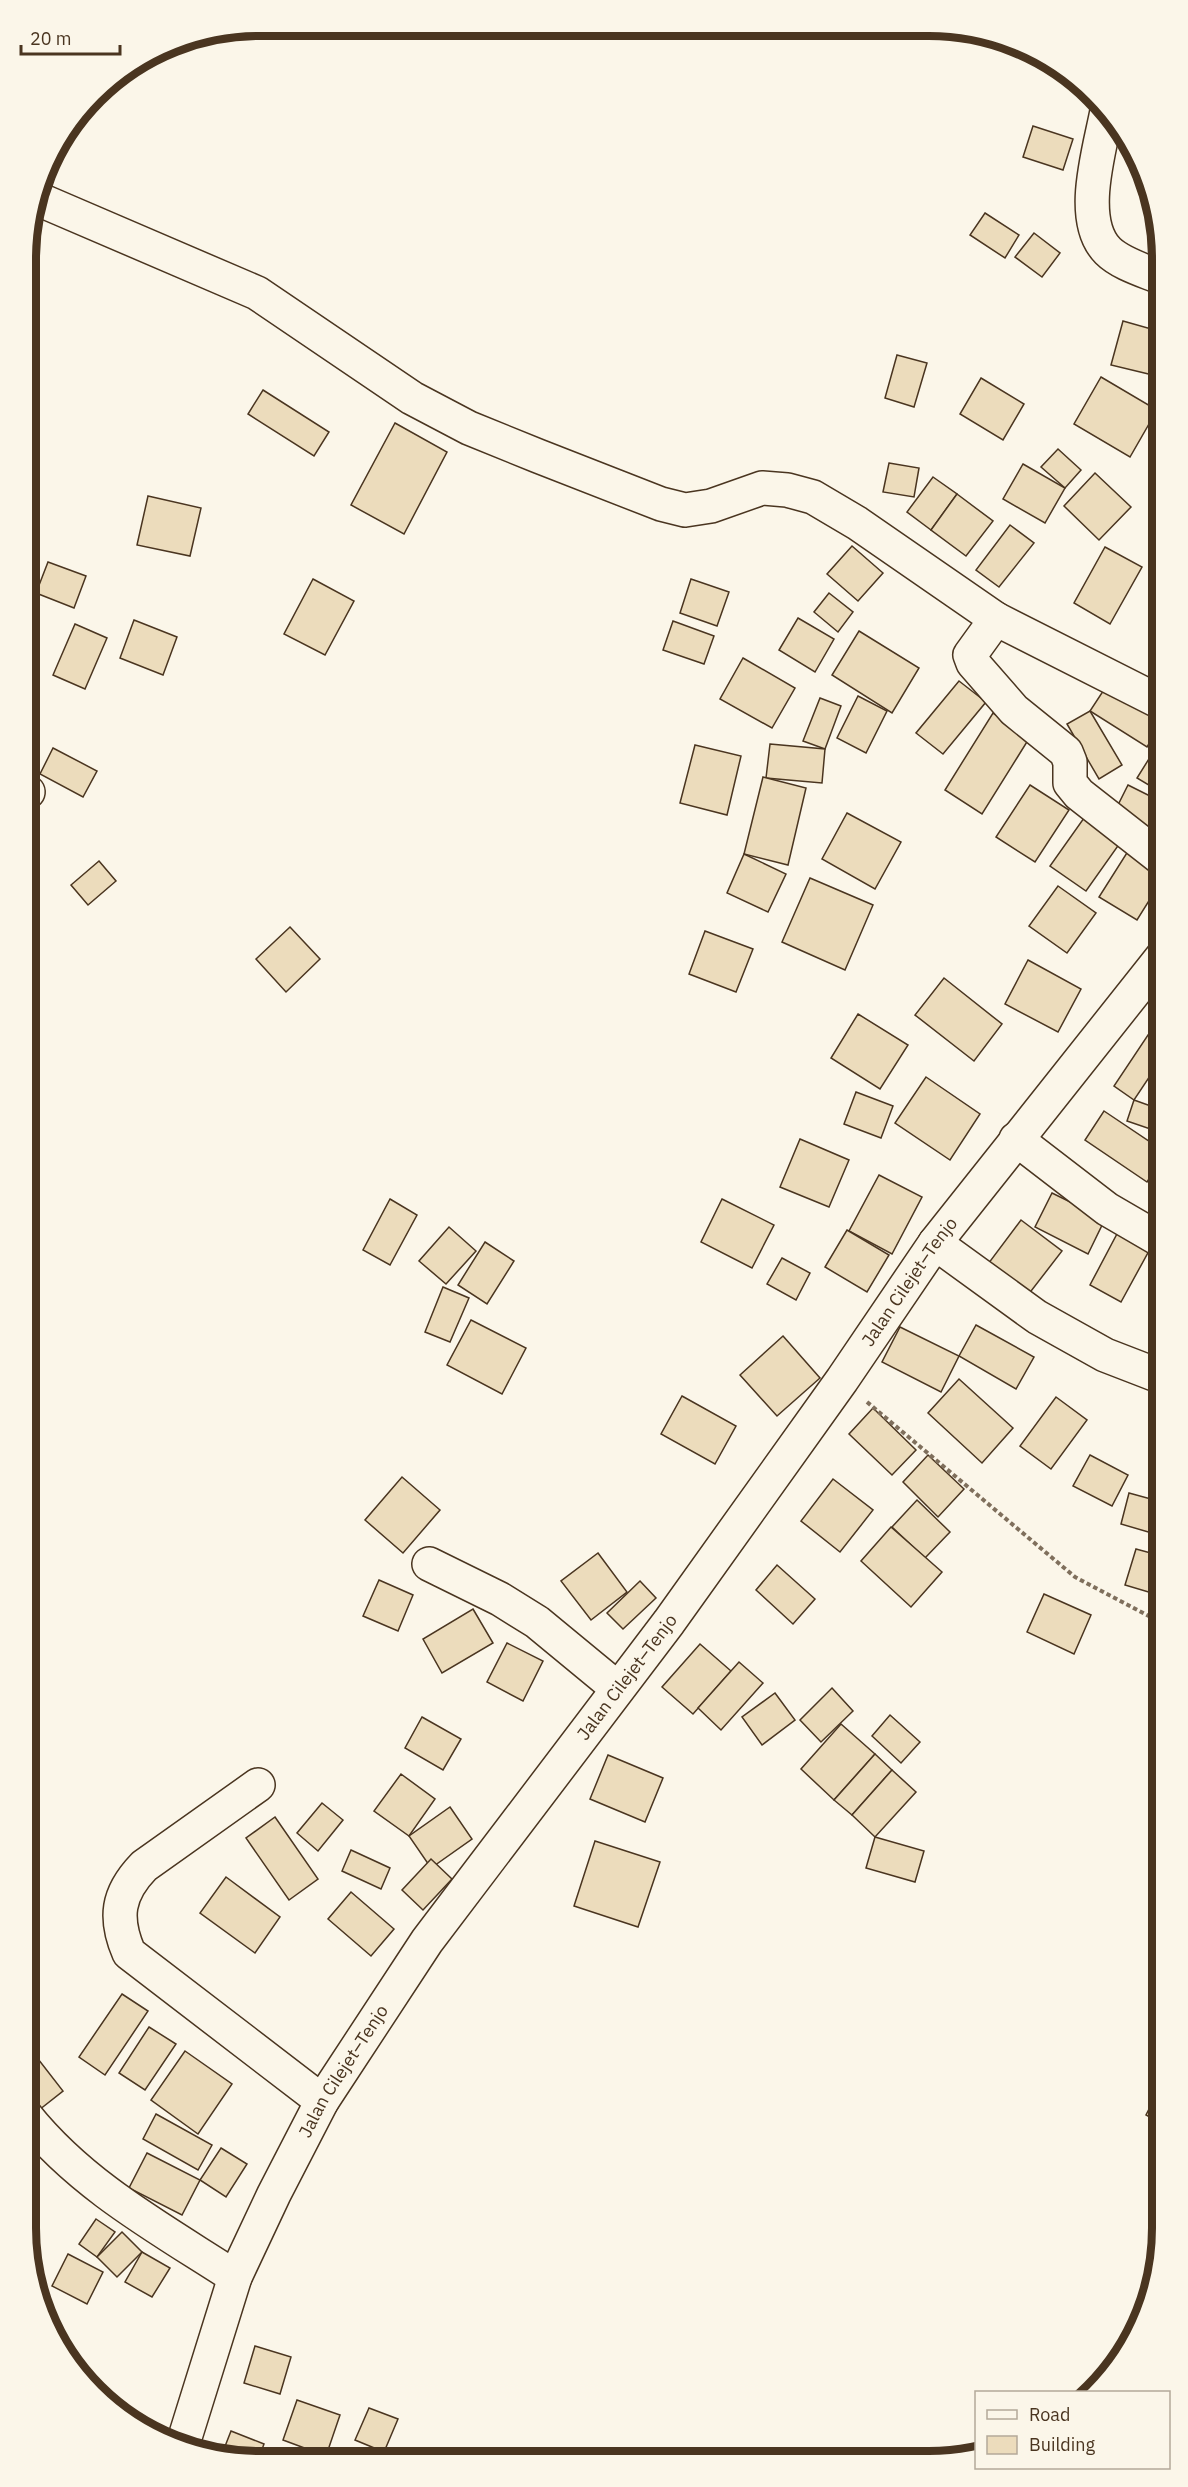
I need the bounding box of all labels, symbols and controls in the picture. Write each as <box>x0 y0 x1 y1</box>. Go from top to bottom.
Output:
scale bar <box>21 18 120 56</box>
text: 20 m <box>30 27 72 50</box>
street label: Jalan Cilejet–Tenjo <box>856 1212 962 1350</box>
street label: Jalan Cilejet–Tenjo <box>572 1609 682 1744</box>
street label: Jalan Cilejet–Tenjo <box>293 2000 393 2141</box>
legend <box>975 2391 1170 2469</box>
text: Road <box>1029 2403 1070 2426</box>
text: Building <box>1029 2433 1096 2456</box>

